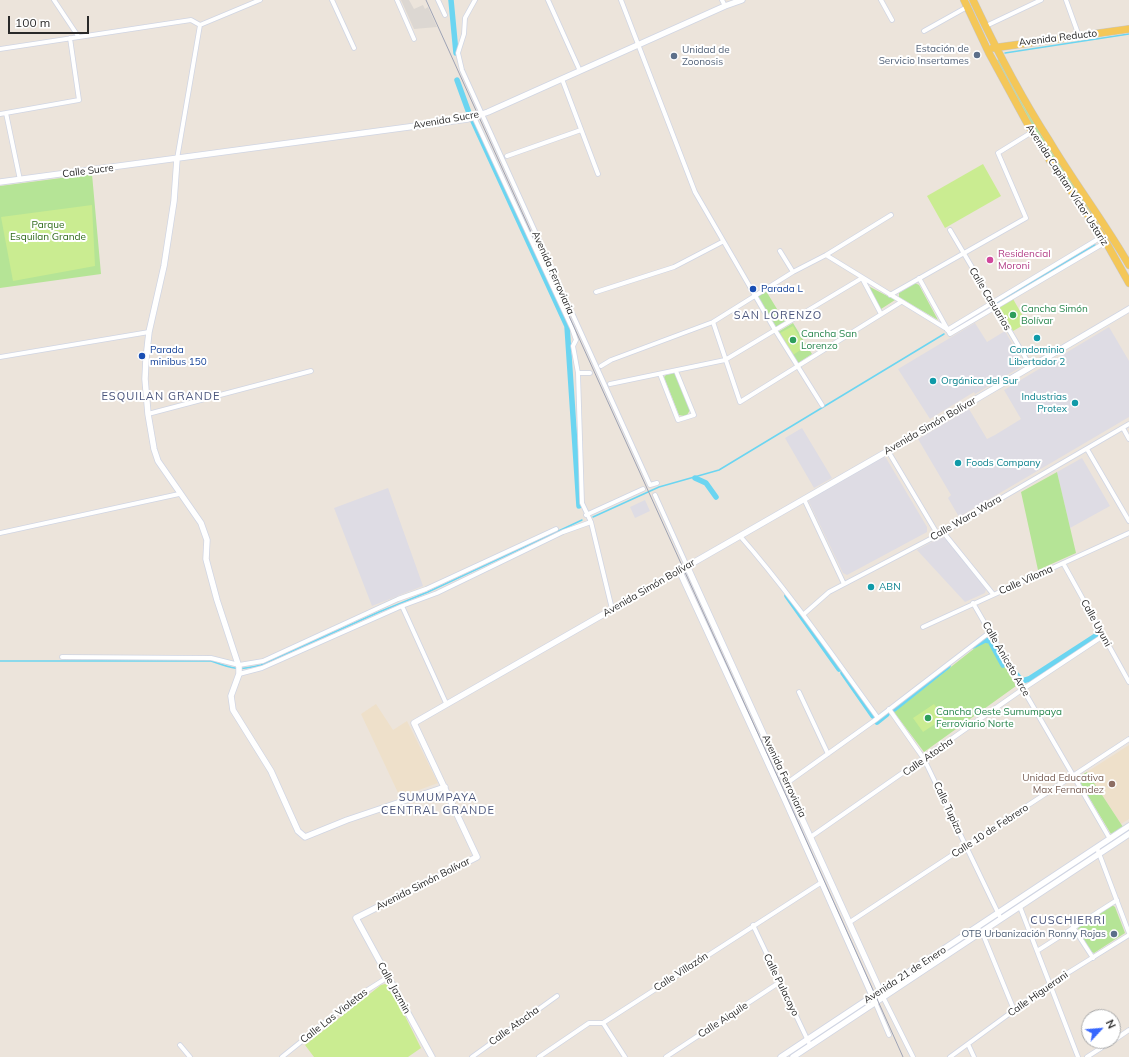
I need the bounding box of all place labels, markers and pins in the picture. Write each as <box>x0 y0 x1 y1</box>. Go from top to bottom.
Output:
place label: Estación de Servicio Insertames <box>879 43 969 66</box>
place label: Unidad de Zoonosis <box>682 44 730 68</box>
marker: Estación de Servicio Insertames <box>972 50 982 60</box>
marker: Unidad de Zoonosis <box>669 51 679 61</box>
place label: Residencial Moroni <box>998 248 1051 272</box>
marker: Residencial Moroni <box>985 255 995 265</box>
place label: Parada L <box>761 283 803 295</box>
marker: Parada L <box>748 284 758 294</box>
place label: Cancha Simón Bolívar <box>1021 303 1088 326</box>
marker: Cancha Simón Bolívar <box>1008 310 1018 320</box>
place label: Cancha San Lorenzo <box>801 328 857 352</box>
marker: Condominio Libertador 2 <box>1032 333 1042 343</box>
marker: Cancha San Lorenzo <box>788 335 798 345</box>
place label: Parada minibus 150 <box>150 344 207 368</box>
place label: Condominio Libertador 2 <box>1009 344 1065 368</box>
marker: Parada minibus 150 <box>137 351 147 361</box>
place label: Orgánica del Sur <box>941 375 1018 387</box>
marker: Orgánica del Sur <box>928 376 938 386</box>
place label: Industrias Protex <box>1021 391 1067 414</box>
marker: Industrias Protex <box>1070 398 1080 408</box>
place label: Foods Company <box>966 457 1041 469</box>
marker: Foods Company <box>953 458 963 468</box>
place label: ABN <box>879 581 901 593</box>
marker: ABN <box>866 582 876 592</box>
place label: Cancha Oeste Sumumpaya Ferroviario Norte <box>936 706 1062 730</box>
marker: Cancha Oeste Sumumpaya Ferroviario Norte <box>923 713 933 723</box>
place label: Unidad Educativa Max Fernandez <box>1022 772 1104 796</box>
marker: Unidad Educativa Max Fernandez <box>1107 779 1117 789</box>
place label: OTB Urbanización Ronny Rojas <box>961 928 1106 940</box>
marker: OTB Urbanización Ronny Rojas <box>1109 929 1119 939</box>

